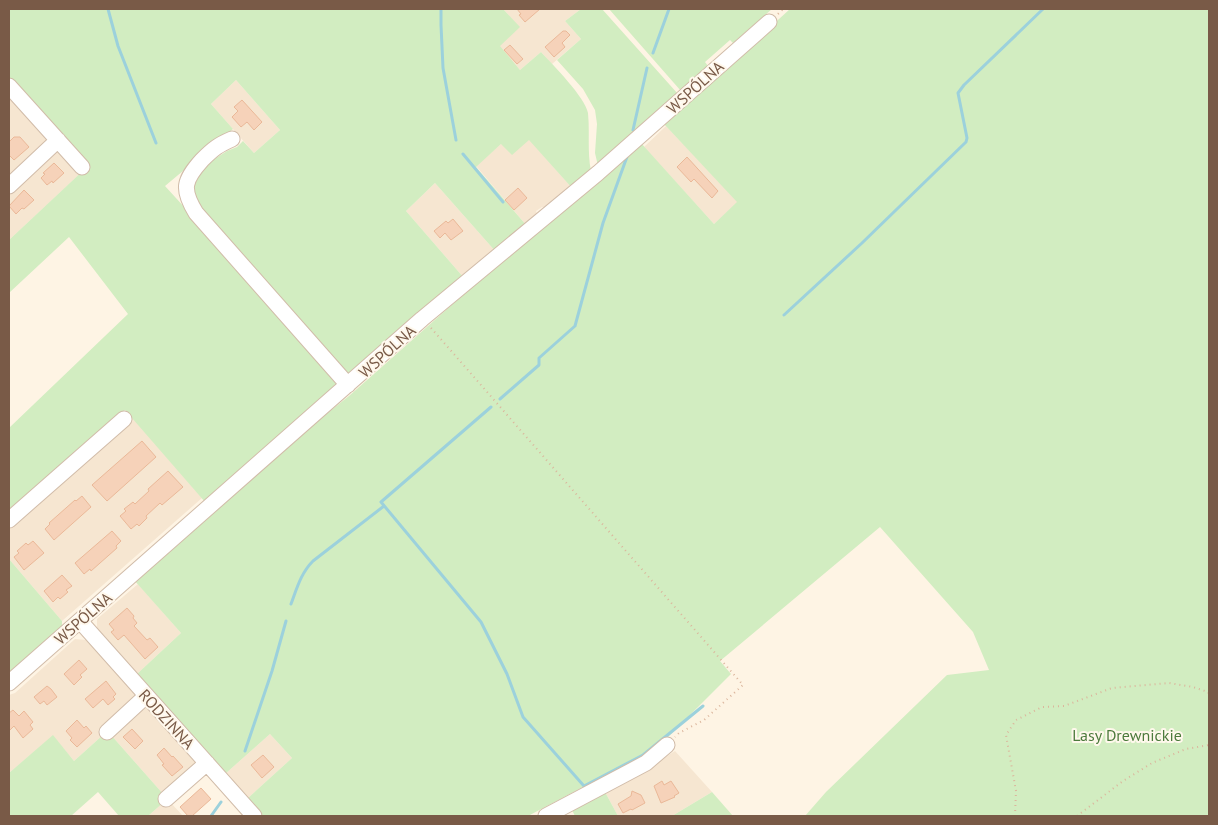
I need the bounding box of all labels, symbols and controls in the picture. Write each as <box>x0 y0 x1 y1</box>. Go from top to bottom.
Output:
street label: WSPÓLNA <box>662 56 728 118</box>
street label: WSPÓLNA <box>354 320 420 382</box>
street label: WSPÓLNA <box>50 587 116 648</box>
street label: RODZINNA <box>135 685 200 754</box>
park label: Lasy Drewnickie <box>1072 725 1182 745</box>

